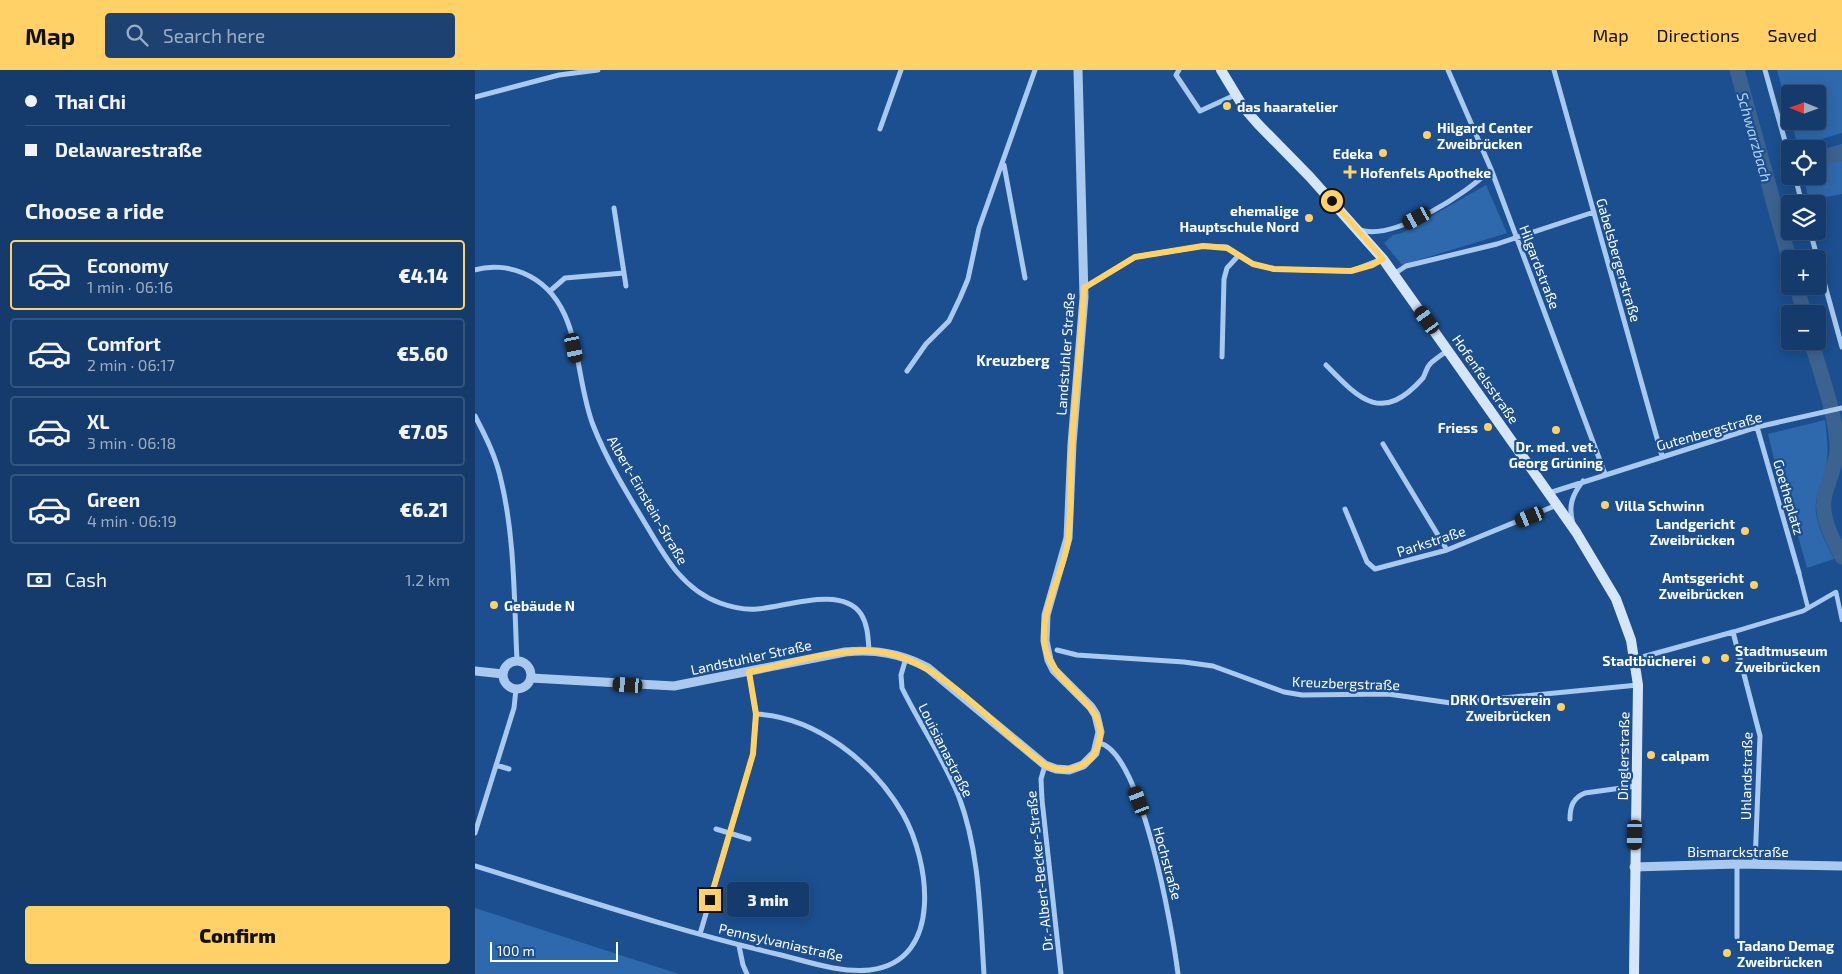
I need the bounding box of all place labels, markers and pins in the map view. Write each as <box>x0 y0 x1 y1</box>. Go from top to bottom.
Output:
place label: das haaratelier <box>1237 98 1338 115</box>
marker: das haaratelier <box>1221 100 1233 112</box>
place label: Hilgard Center Zweibrücken <box>1437 119 1533 152</box>
marker: Hilgard Center Zweibrücken <box>1421 129 1433 141</box>
place label: Edeka <box>1333 145 1373 162</box>
marker: Edeka <box>1377 147 1389 159</box>
place label: Hofenfels Apotheke <box>1360 164 1491 181</box>
marker: Hofenfels Apotheke <box>1344 166 1356 178</box>
place label: ehemalige Hauptschule Nord <box>1179 202 1299 235</box>
marker: ehemalige Hauptschule Nord <box>1303 212 1315 224</box>
place label: Friess <box>1438 419 1478 436</box>
marker: Friess <box>1482 421 1494 433</box>
marker: Dr. med. vet. Georg Grüning <box>1550 424 1562 436</box>
place label: Dr. med. vet. Georg Grüning <box>1509 438 1603 471</box>
place label: Villa Schwinn <box>1615 497 1704 514</box>
marker: Villa Schwinn <box>1599 499 1611 511</box>
place label: Landgericht Zweibrücken <box>1650 515 1735 548</box>
marker: Landgericht Zweibrücken <box>1739 525 1751 537</box>
place label: Amtsgericht Zweibrücken <box>1659 569 1744 602</box>
marker: Amtsgericht Zweibrücken <box>1748 579 1760 591</box>
place label: Gebäude N <box>504 597 575 614</box>
marker: Gebäude N <box>488 599 500 611</box>
place label: Stadtmuseum Zweibrücken <box>1735 642 1828 675</box>
place label: Stadtbücherei <box>1602 652 1696 669</box>
marker: Stadtmuseum Zweibrücken <box>1719 652 1731 664</box>
marker: Stadtbücherei <box>1700 654 1712 666</box>
place label: DRK Ortsverein Zweibrücken <box>1450 691 1551 724</box>
marker: DRK Ortsverein Zweibrücken <box>1555 701 1567 713</box>
place label: calpam <box>1661 747 1709 764</box>
marker: calpam <box>1645 749 1657 761</box>
place label: Tadano Demag Zweibrücken <box>1737 937 1834 970</box>
marker: Tadano Demag Zweibrücken <box>1721 947 1733 959</box>

